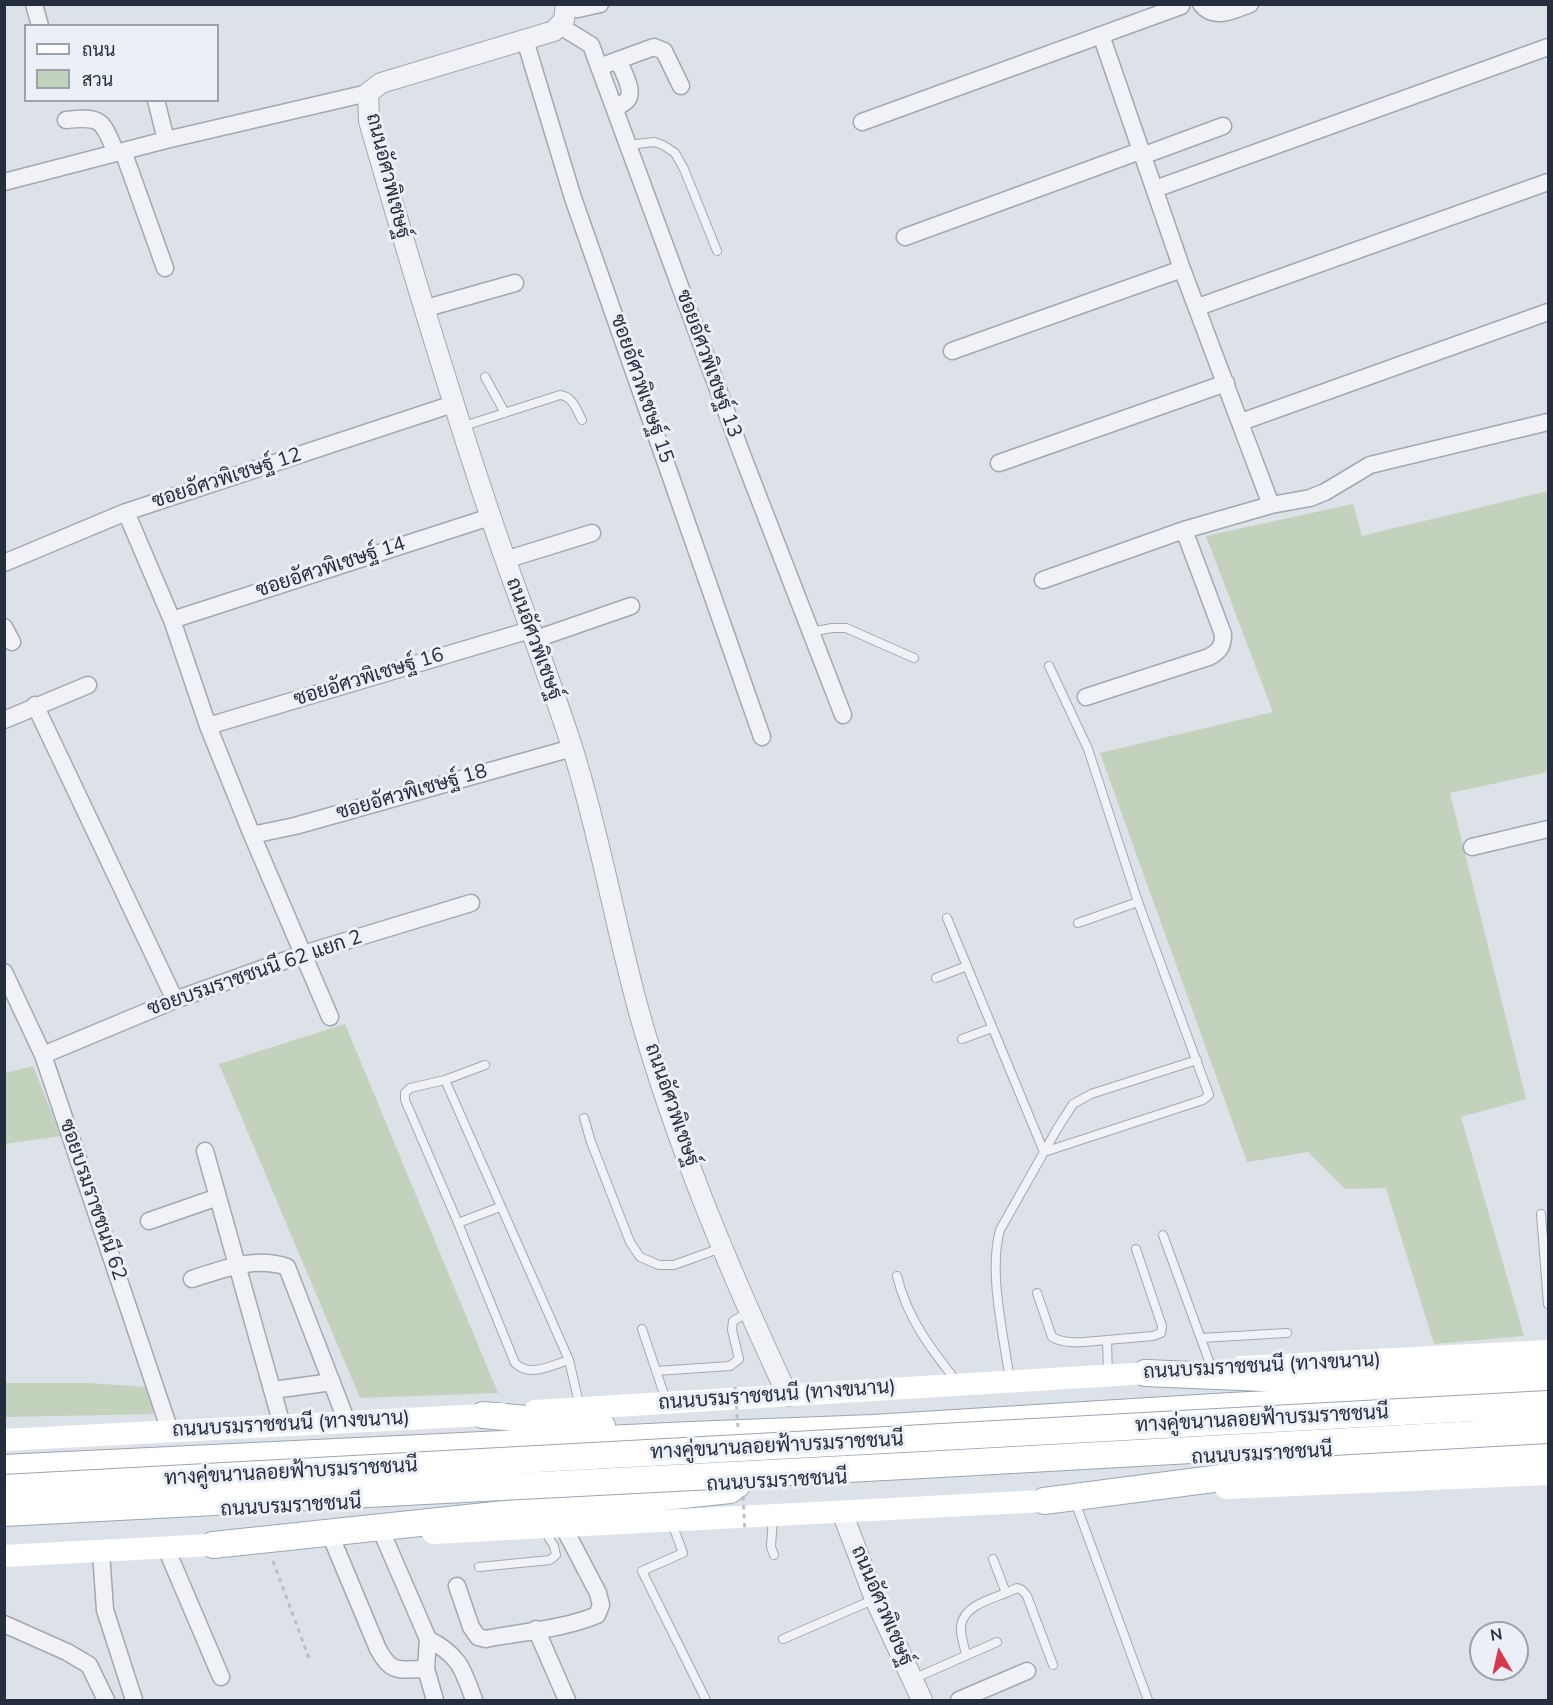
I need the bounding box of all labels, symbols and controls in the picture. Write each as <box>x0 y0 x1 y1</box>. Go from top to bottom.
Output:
legend <box>24 24 219 102</box>
text: ถนน <box>82 38 115 62</box>
text: สวน <box>82 68 113 92</box>
street label: ถนนอัศวพิเชษฐ์ <box>360 111 414 241</box>
street label: ซอยอัศวพิเชษฐ์ 13 <box>670 287 746 441</box>
street label: ซอยอัศวพิเชษฐ์ 15 <box>604 311 678 467</box>
street label: ซอยอัศวพิเชษฐ์ 12 <box>149 444 305 514</box>
street label: ซอยอัศวพิเชษฐ์ 14 <box>253 533 409 603</box>
street label: ถนนอัศวพิเชษฐ์ <box>500 575 566 703</box>
street label: ซอยอัศวพิเชษฐ์ 16 <box>291 644 447 712</box>
street label: ซอยอัศวพิเชษฐ์ 18 <box>334 760 490 826</box>
street label: ซอยบรมราชชนนี 62 แยก 2 <box>145 926 365 1022</box>
street label: ถนนอัศวพิเชษฐ์ <box>639 1041 703 1169</box>
street label: ซอยบรมราชชนนี 62 <box>53 1116 131 1284</box>
street label: ถนนบรมราชชนนี (ทางขนาน) <box>1143 1349 1381 1385</box>
street label: ถนนบรมราชชนนี (ทางขนาน) <box>658 1376 896 1416</box>
street label: ทางคู่ขนานลอยฟ้าบรมราชชนนี <box>1135 1401 1389 1439</box>
street label: ถนนบรมราชชนนี (ทางขนาน) <box>172 1407 410 1443</box>
street label: ทางคู่ขนานลอยฟ้าบรมราชชนนี <box>650 1428 904 1466</box>
street label: ถนนบรมราชชนนี <box>1191 1439 1333 1471</box>
street label: ทางคู่ขนานลอยฟ้าบรมราชชนนี <box>164 1454 418 1492</box>
street label: ถนนบรมราชชนนี <box>706 1466 848 1498</box>
street label: ถนนบรมราชชนนี <box>220 1491 362 1523</box>
street label: ถนนอัศวพิเชษฐ์ <box>845 1542 917 1670</box>
north arrow <box>1469 1621 1529 1681</box>
text: N <box>1489 1623 1504 1647</box>

